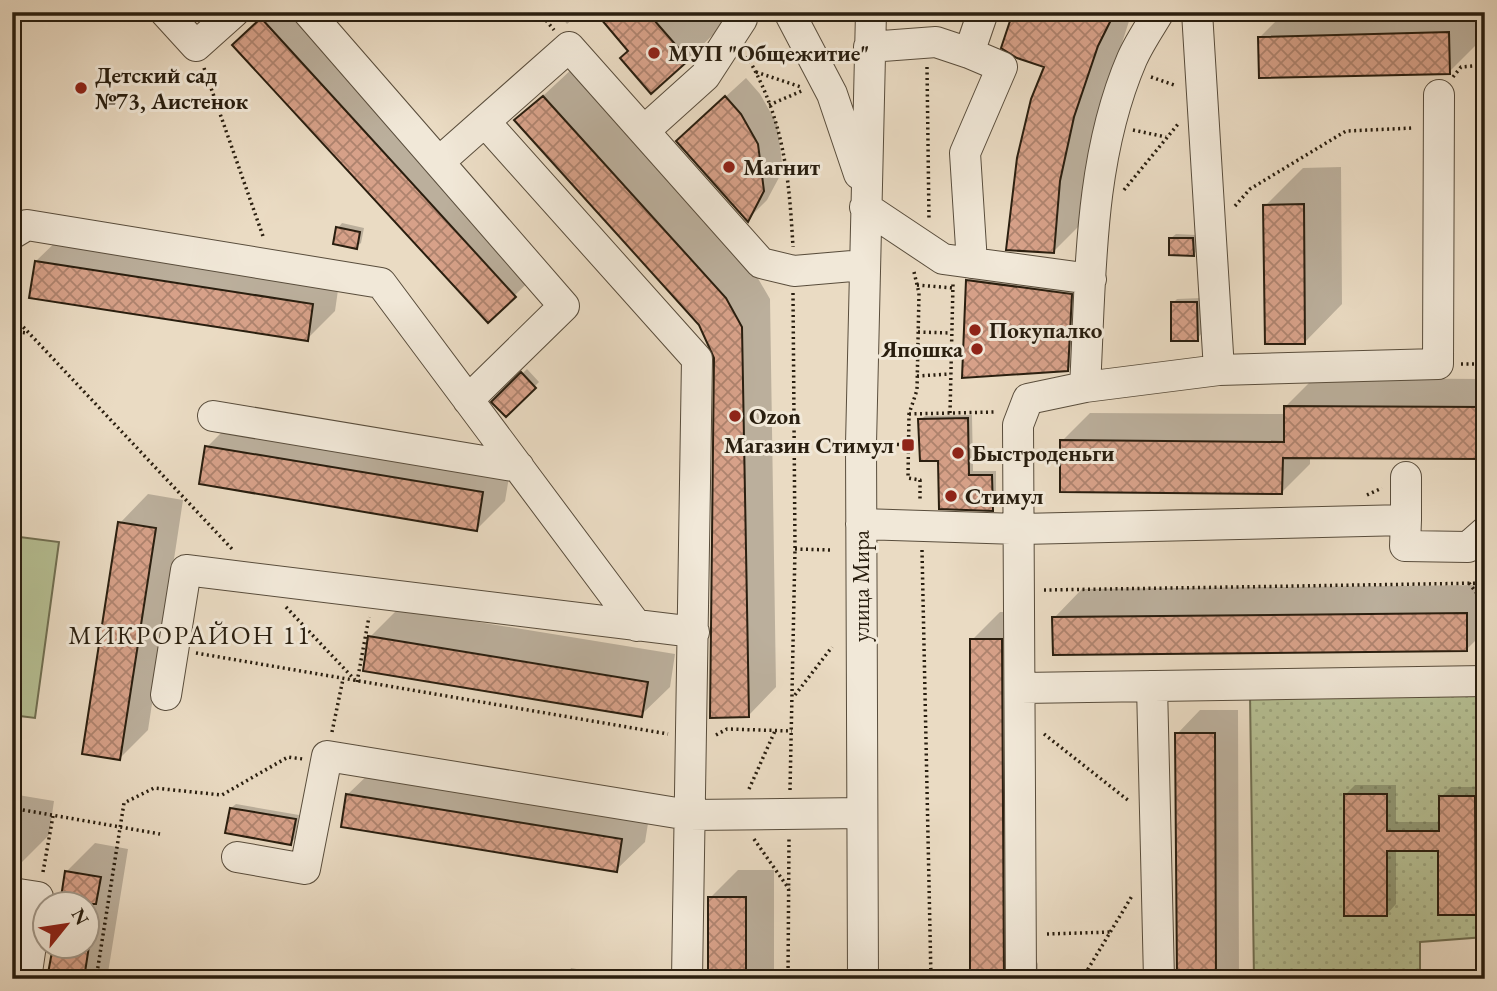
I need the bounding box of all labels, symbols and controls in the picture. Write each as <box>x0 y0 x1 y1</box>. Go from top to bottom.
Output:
place label: МУП "Общежитие" <box>668 38 869 68</box>
marker: МУП "Общежитие" <box>646 45 662 61</box>
place label: Детский сад №73, Аистенок <box>95 60 249 116</box>
marker: Детский сад №73, Аистенок <box>73 80 89 96</box>
place label: Магнит <box>743 152 821 182</box>
marker: Магнит <box>721 159 737 175</box>
place label: Покупалко <box>989 315 1103 345</box>
marker: Покупалко <box>967 322 983 338</box>
place label: Япошка <box>880 334 964 364</box>
marker: Япошка <box>969 341 985 357</box>
place label: Ozon <box>749 401 801 431</box>
marker: Ozon <box>727 408 743 424</box>
place label: Магазин Стимул <box>724 430 894 460</box>
marker: Магазин Стимул <box>900 437 916 453</box>
place label: Быстроденьги <box>972 438 1115 468</box>
marker: Быстроденьги <box>950 445 966 461</box>
place label: Стимул <box>965 481 1044 511</box>
marker: Стимул <box>943 488 959 504</box>
street label: улица Мира <box>846 529 876 642</box>
district label: МИКРОРАЙОН 11 <box>68 618 312 652</box>
north arrow <box>32 890 102 960</box>
text: N <box>66 904 95 930</box>

